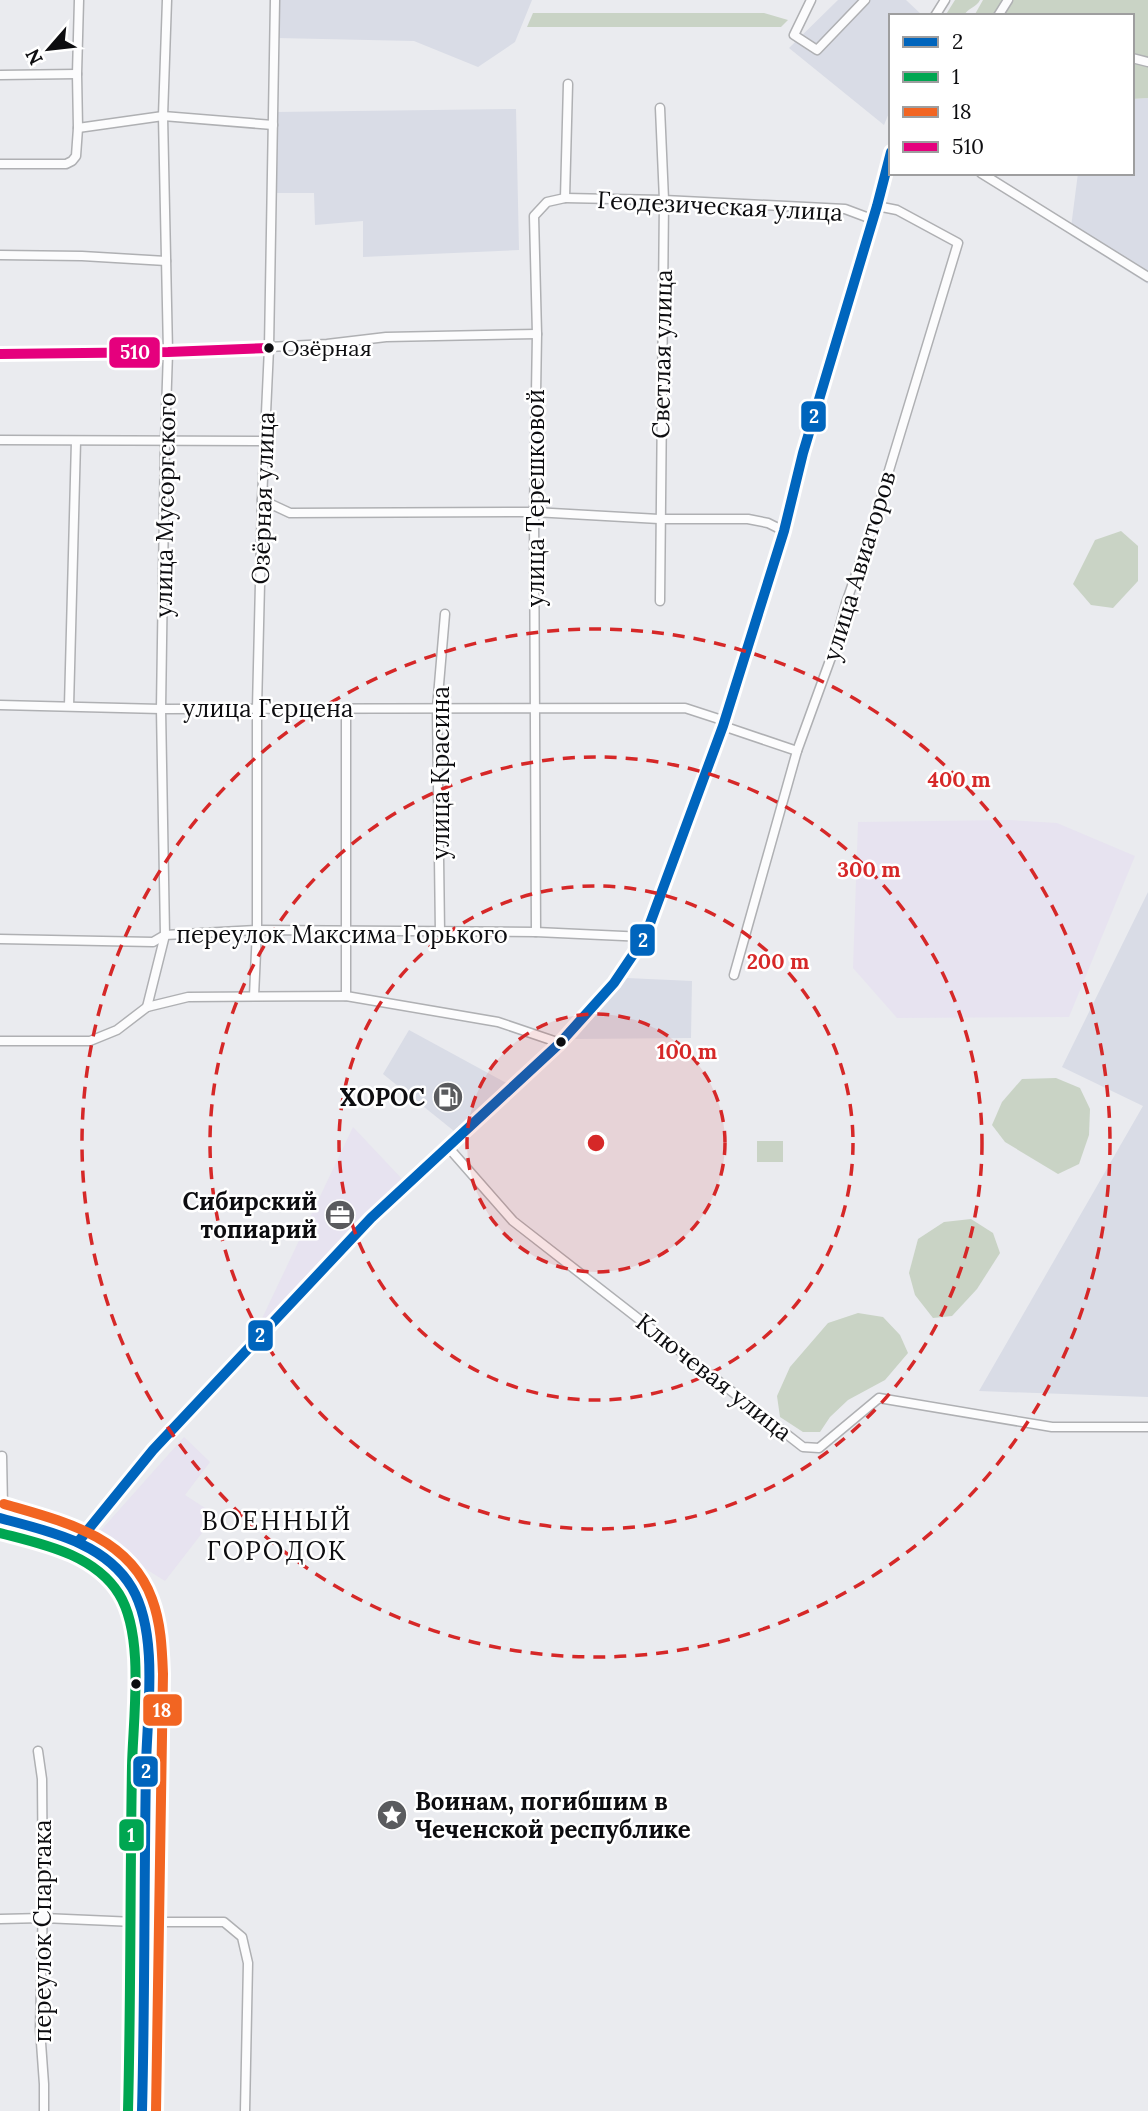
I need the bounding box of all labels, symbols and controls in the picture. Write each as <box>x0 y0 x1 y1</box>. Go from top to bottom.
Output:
north arrow <box>14 14 84 84</box>
legend <box>889 14 1134 175</box>
text: 2 <box>952 28 963 55</box>
text: N <box>20 45 48 69</box>
text: 1 <box>952 63 960 90</box>
text: 18 <box>952 98 971 125</box>
text: 510 <box>952 133 984 160</box>
street label: Геодезическая улица <box>596 184 844 228</box>
street label: Светлая улица <box>645 269 679 439</box>
place label: Озёрная <box>282 334 372 362</box>
line badge: 510 <box>108 336 161 369</box>
text: 510 <box>120 340 150 364</box>
marker: Озёрная <box>262 341 276 355</box>
street label: улица Терешковой <box>520 389 551 607</box>
street label: улица Мусоргского <box>148 392 182 618</box>
line badge: 2 <box>800 400 827 433</box>
text: 2 <box>809 404 819 428</box>
street label: Озёрная улица <box>244 411 282 585</box>
street label: улица Авиаторов <box>815 467 903 665</box>
street label: улица Красина <box>425 686 456 860</box>
street label: улица Герцена <box>183 693 353 724</box>
text: 400 m <box>927 766 991 793</box>
text: 300 m <box>837 856 901 883</box>
street label: переулок Максима Горького <box>176 919 508 950</box>
line badge: 2 <box>629 923 656 957</box>
text: 2 <box>638 928 648 952</box>
text: 200 m <box>747 948 809 975</box>
unlabelled marker <box>554 1035 568 1049</box>
text: 100 m <box>657 1038 717 1065</box>
fuel station icon: ХОРОС <box>431 1080 465 1114</box>
place label: ХОРОС <box>340 1082 425 1113</box>
centre of rings <box>584 1131 608 1155</box>
place label: Сибирский топиарий <box>183 1186 317 1245</box>
office icon: Сибирский топиарий <box>323 1198 357 1232</box>
street label: Ключевая улица <box>630 1306 798 1448</box>
line badge: 2 <box>247 1319 274 1352</box>
text: 2 <box>255 1323 265 1347</box>
district label: ВОЕННЫЙ ГОРОДОК <box>201 1504 353 1567</box>
unlabelled marker <box>129 1677 143 1691</box>
line badge: 18 <box>142 1693 183 1727</box>
text: 18 <box>153 1698 171 1722</box>
line badge: 2 <box>132 1755 159 1788</box>
text: 2 <box>141 1759 151 1783</box>
place label: Воинам, погибшим в Чеченской республике <box>415 1786 691 1845</box>
place icon: Воинам, погибшим в Чеченской республике <box>375 1798 409 1832</box>
line badge: 1 <box>118 1818 145 1852</box>
street label: переулок Спартака <box>27 1820 58 2042</box>
text: 1 <box>127 1823 135 1847</box>

